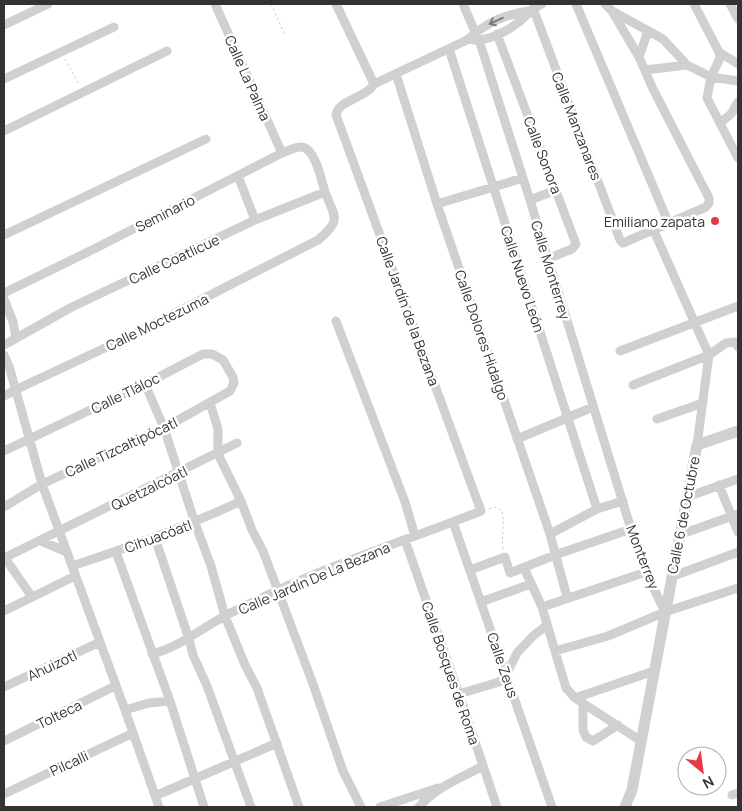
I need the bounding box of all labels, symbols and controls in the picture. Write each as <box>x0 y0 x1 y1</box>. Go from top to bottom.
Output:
one-way arrow <box>489 17 504 26</box>
street label: Calle La Palma <box>221 32 275 124</box>
street label: Calle Manzanares <box>548 69 606 183</box>
street label: Calle Sonora <box>520 114 566 196</box>
street label: Seminario <box>132 190 198 236</box>
place label: Emiliano zapata <box>604 212 705 231</box>
marker: Emiliano zapata <box>709 215 721 227</box>
street label: Calle Monterrey <box>527 218 575 322</box>
street label: Calle Nuevo León <box>497 223 549 335</box>
street label: Calle Coatlicue <box>126 230 222 288</box>
street label: Calle Jardín de la Bezana <box>372 234 444 388</box>
street label: Calle Dolores Hidalgo <box>451 267 513 403</box>
street label: Calle Moctezuma <box>103 289 211 355</box>
street label: Calle Tláloc <box>88 368 163 418</box>
street label: Calle Tizcaltipócatl <box>62 413 180 481</box>
street label: Calle 6 de Octubre <box>662 455 704 575</box>
street label: Quetzalcóatl <box>108 461 190 515</box>
street label: Cihuacóatl <box>122 515 194 557</box>
street label: Monterrey <box>622 522 664 592</box>
street label: Calle Jardín De La Bezana <box>235 537 393 619</box>
street label: Calle Bosques de Roma <box>418 599 484 747</box>
street label: Calle Zeus <box>483 630 523 700</box>
street label: Ahuizotl <box>24 645 80 685</box>
street label: Tolteca <box>33 695 85 733</box>
street label: Pilcalli <box>47 746 91 780</box>
north arrow <box>677 746 727 796</box>
text: N <box>700 772 718 794</box>

